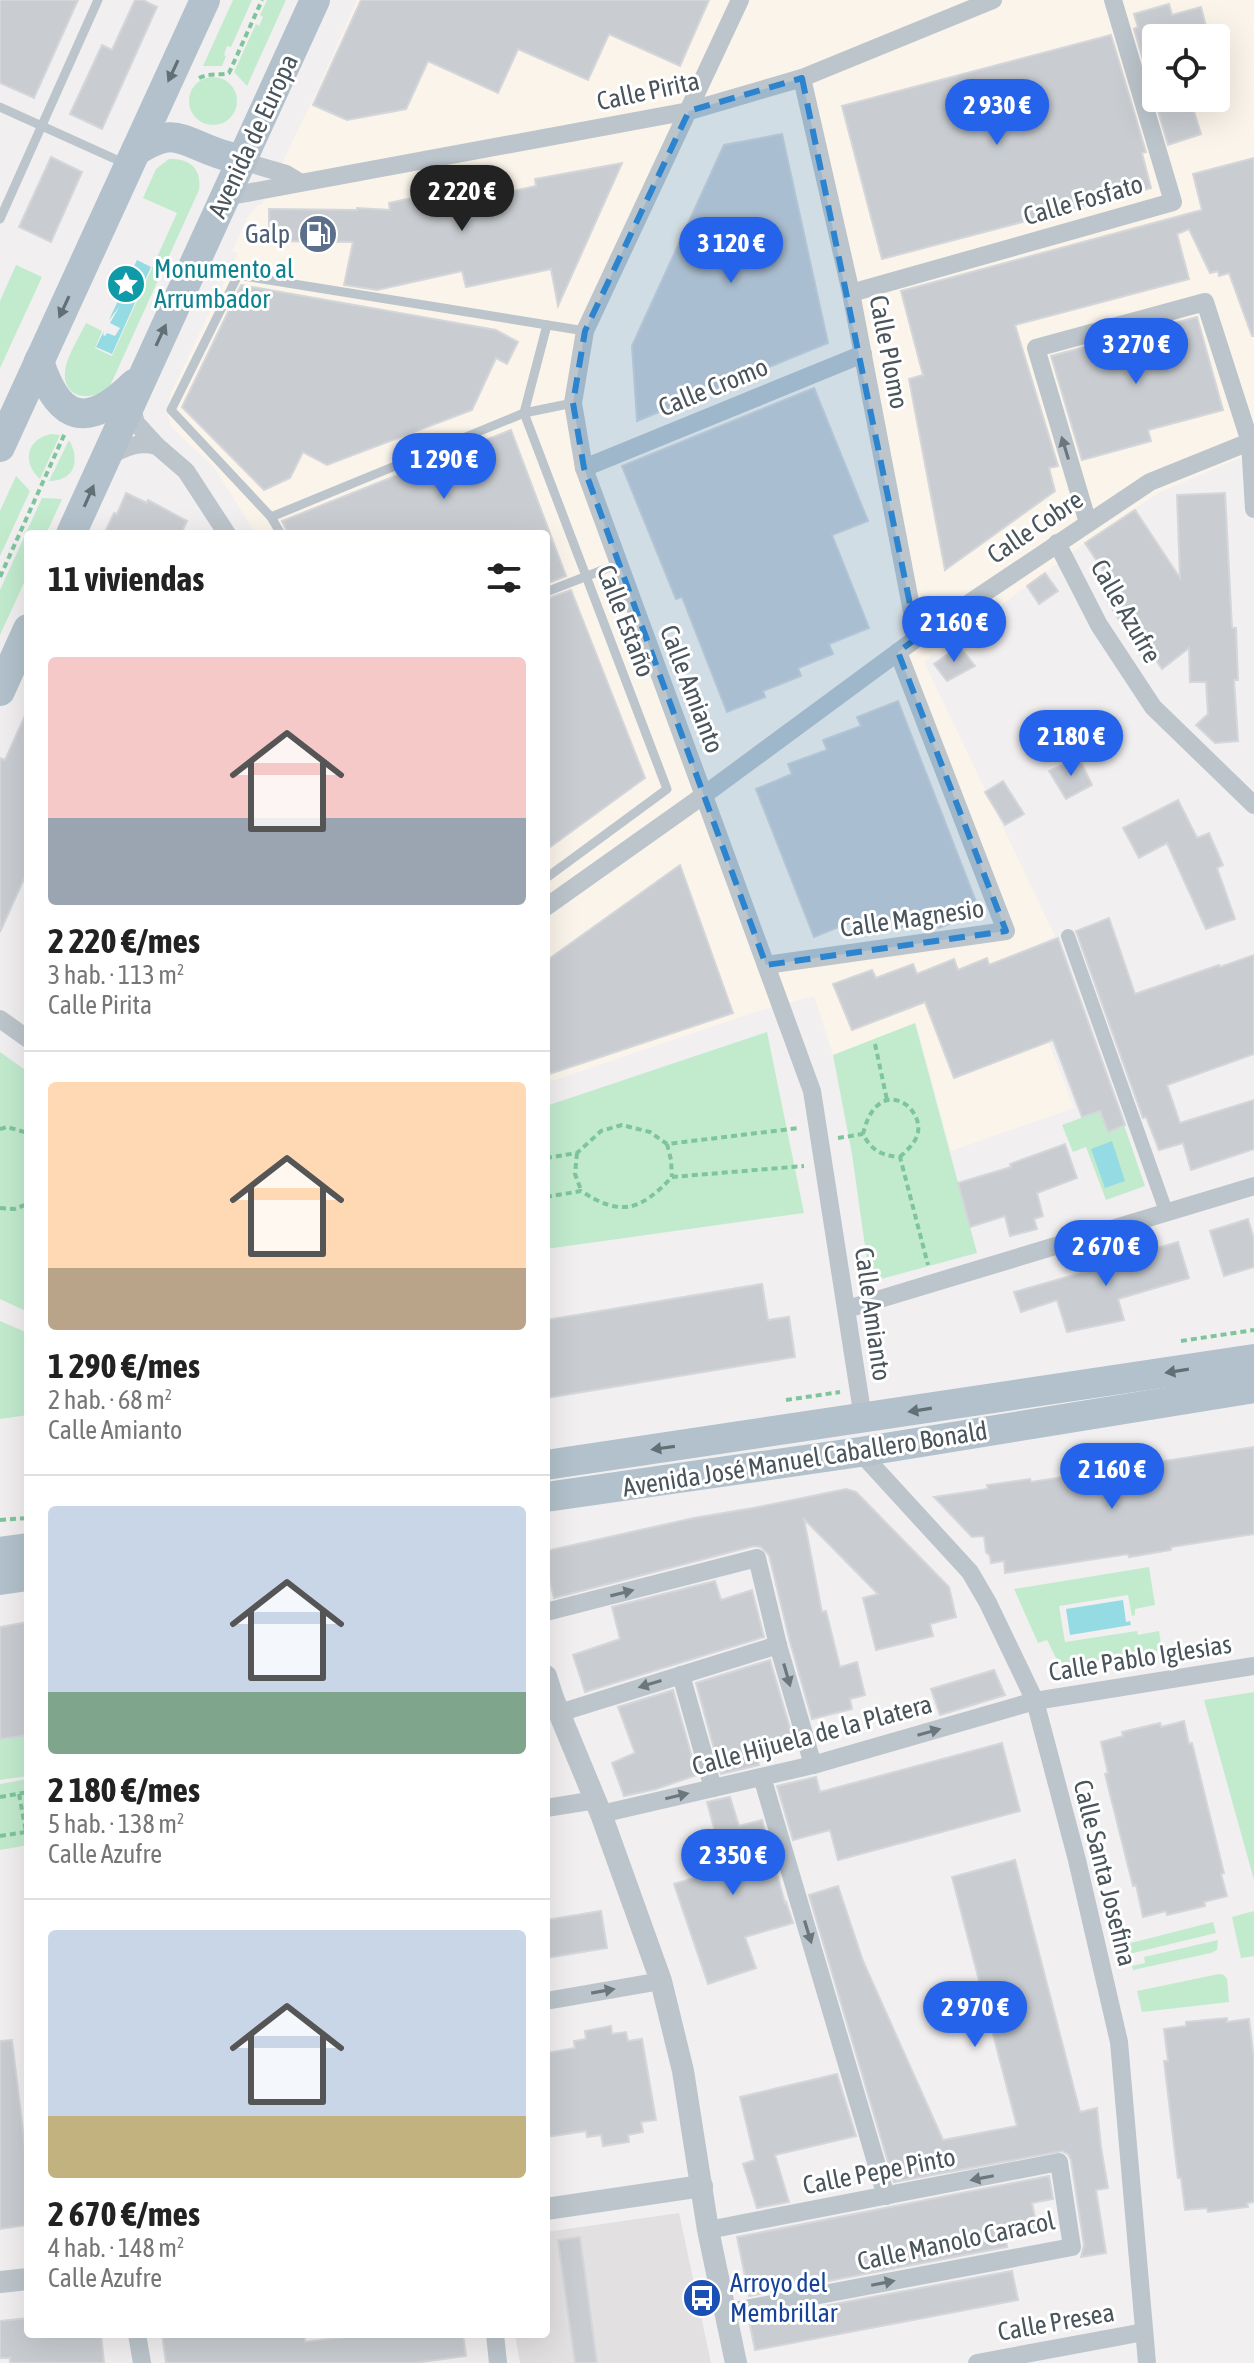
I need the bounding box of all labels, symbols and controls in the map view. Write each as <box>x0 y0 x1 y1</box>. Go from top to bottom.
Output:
map controls <box>1142 24 1230 112</box>
button: locate <box>1142 24 1230 112</box>
street label: Avenida de Europa <box>202 49 304 223</box>
one-way arrow <box>166 59 179 83</box>
street label: Calle Pirita <box>594 66 702 116</box>
pin: 2 930 € <box>923 79 1071 147</box>
text: 2 930 € <box>963 90 1031 120</box>
pin: 2 220 € <box>388 165 536 233</box>
street label: Calle Fosfato <box>1020 169 1146 231</box>
text: 2 220 € <box>428 176 496 206</box>
fuel station icon: Galp <box>297 213 339 255</box>
pin: 3 120 € <box>657 217 805 285</box>
place label: Galp <box>245 219 290 249</box>
text: 3 120 € <box>697 228 765 258</box>
place label: Monumento al Arrumbador <box>154 254 294 314</box>
place icon: Monumento al Arrumbador <box>105 263 147 305</box>
street label: Calle Plomo <box>863 293 915 411</box>
one-way arrow <box>57 295 71 319</box>
pin: 3 270 € <box>1062 318 1210 386</box>
one-way arrow <box>154 323 168 347</box>
text: 3 270 € <box>1102 329 1170 359</box>
street label: Calle Cromo <box>654 352 772 422</box>
pin: 1 290 € <box>370 433 518 501</box>
one-way arrow <box>1058 436 1071 460</box>
text: 1 290 € <box>410 444 478 474</box>
one-way arrow <box>82 484 96 507</box>
street label: Calle Cobre <box>982 484 1088 570</box>
street label: Calle Azufre <box>1085 554 1167 668</box>
icon: filters <box>482 556 526 600</box>
text: 11 viviendas <box>48 559 204 598</box>
street label: Calle Estaño <box>591 561 661 681</box>
pin: 2 160 € <box>880 596 1028 664</box>
text: 2 160 € <box>920 607 988 637</box>
street label: Calle Amianto <box>654 621 730 757</box>
icon: home <box>215 709 359 853</box>
pin: 2 180 € <box>997 710 1145 778</box>
text: 2 180 € <box>1037 721 1105 751</box>
street label: Calle Magnesio <box>838 893 986 943</box>
text: 2 220 €/mes <box>48 921 200 960</box>
text: 3 hab. · 113 m² <box>48 960 184 990</box>
text: Calle Pirita <box>48 990 152 1020</box>
icon: home <box>215 1134 359 1278</box>
pin: 2 670 € <box>1032 1220 1180 1288</box>
text: 2 670 € <box>1072 1231 1140 1261</box>
street label: Calle Amianto <box>849 1245 897 1383</box>
text: 1 290 €/mes <box>48 1346 200 1385</box>
one-way arrow <box>1164 1365 1189 1378</box>
text: 2 hab. · 68 m² <box>48 1385 172 1415</box>
one-way arrow <box>907 1404 932 1417</box>
text: Calle Amianto <box>48 1415 182 1445</box>
street label: Avenida José Manuel Caballero Bonald <box>621 1415 989 1503</box>
one-way arrow <box>650 1442 675 1455</box>
pin: 2 160 € <box>1038 1443 1186 1511</box>
text: 2 160 € <box>1078 1454 1146 1484</box>
icon: home <box>215 1558 359 1702</box>
one-way arrow <box>609 1586 634 1598</box>
street label: Calle Pablo Iglesias <box>1047 1629 1233 1687</box>
one-way arrow <box>781 1663 794 1687</box>
one-way arrow <box>638 1679 662 1691</box>
street label: Calle Hijuela de la Platera <box>689 1689 935 1781</box>
one-way arrow <box>917 1725 942 1737</box>
text: 2 180 €/mes <box>48 1770 200 1809</box>
street label: Calle Santa Josefina <box>1067 1777 1143 1969</box>
one-way arrow <box>665 1789 690 1802</box>
text: 5 hab. · 138 m² <box>48 1809 184 1839</box>
pin: 2 350 € <box>659 1829 807 1897</box>
text: Calle Azufre <box>48 1839 162 1869</box>
text: 2 350 € <box>699 1840 767 1870</box>
one-way arrow <box>802 1921 815 1945</box>
pin: 2 970 € <box>901 1981 1049 2049</box>
icon: home <box>215 1982 359 2126</box>
one-way arrow <box>591 1985 616 1997</box>
text: 2 970 € <box>941 1992 1009 2022</box>
street label: Calle Pepe Pinto <box>800 2141 958 2201</box>
one-way arrow <box>969 2172 994 2184</box>
text: 2 670 €/mes <box>48 2194 200 2233</box>
street label: Calle Manolo Caracol <box>854 2205 1058 2277</box>
text: 4 hab. · 148 m² <box>48 2233 184 2263</box>
text: Calle Azufre <box>48 2263 162 2293</box>
place label: Arroyo del Membrillar <box>730 2268 838 2328</box>
one-way arrow <box>871 2276 896 2288</box>
bus stop icon: Arroyo del Membrillar <box>681 2277 723 2319</box>
street label: Calle Presea <box>995 2297 1117 2347</box>

